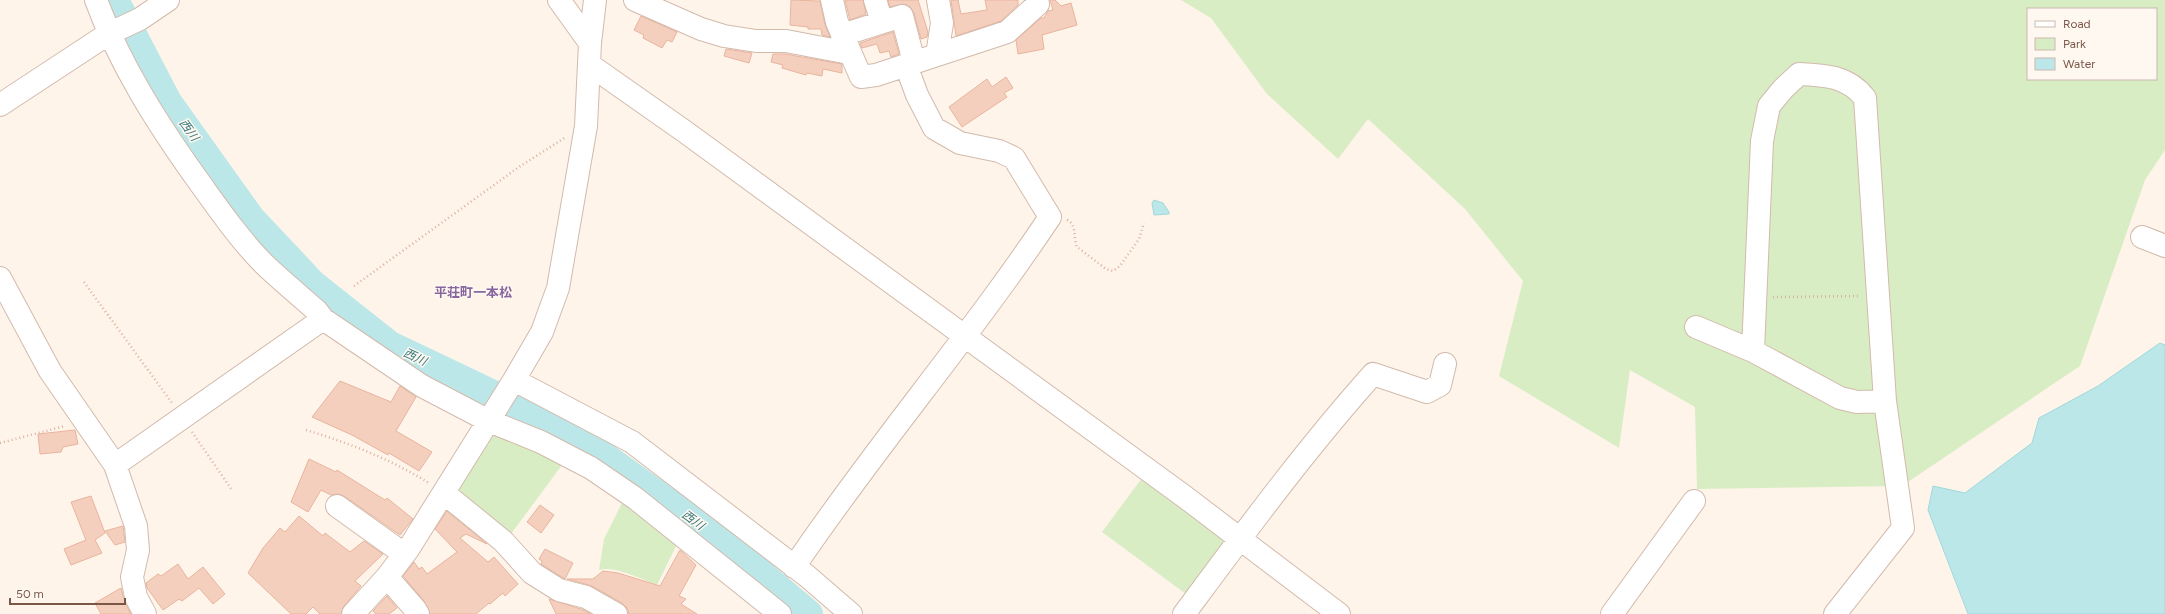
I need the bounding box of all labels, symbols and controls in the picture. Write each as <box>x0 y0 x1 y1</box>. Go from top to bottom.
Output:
legend <box>2027 8 2157 80</box>
text: Road <box>2063 17 2091 31</box>
text: Park <box>2063 37 2086 51</box>
text: Water <box>2063 57 2095 71</box>
water label: 西川 <box>176 116 203 145</box>
district label: 平荘町一本松 <box>434 285 512 300</box>
water label: 西川 <box>401 346 431 369</box>
water label: 西川 <box>679 507 708 534</box>
scale bar <box>10 580 125 606</box>
text: 50 m <box>16 587 44 601</box>

